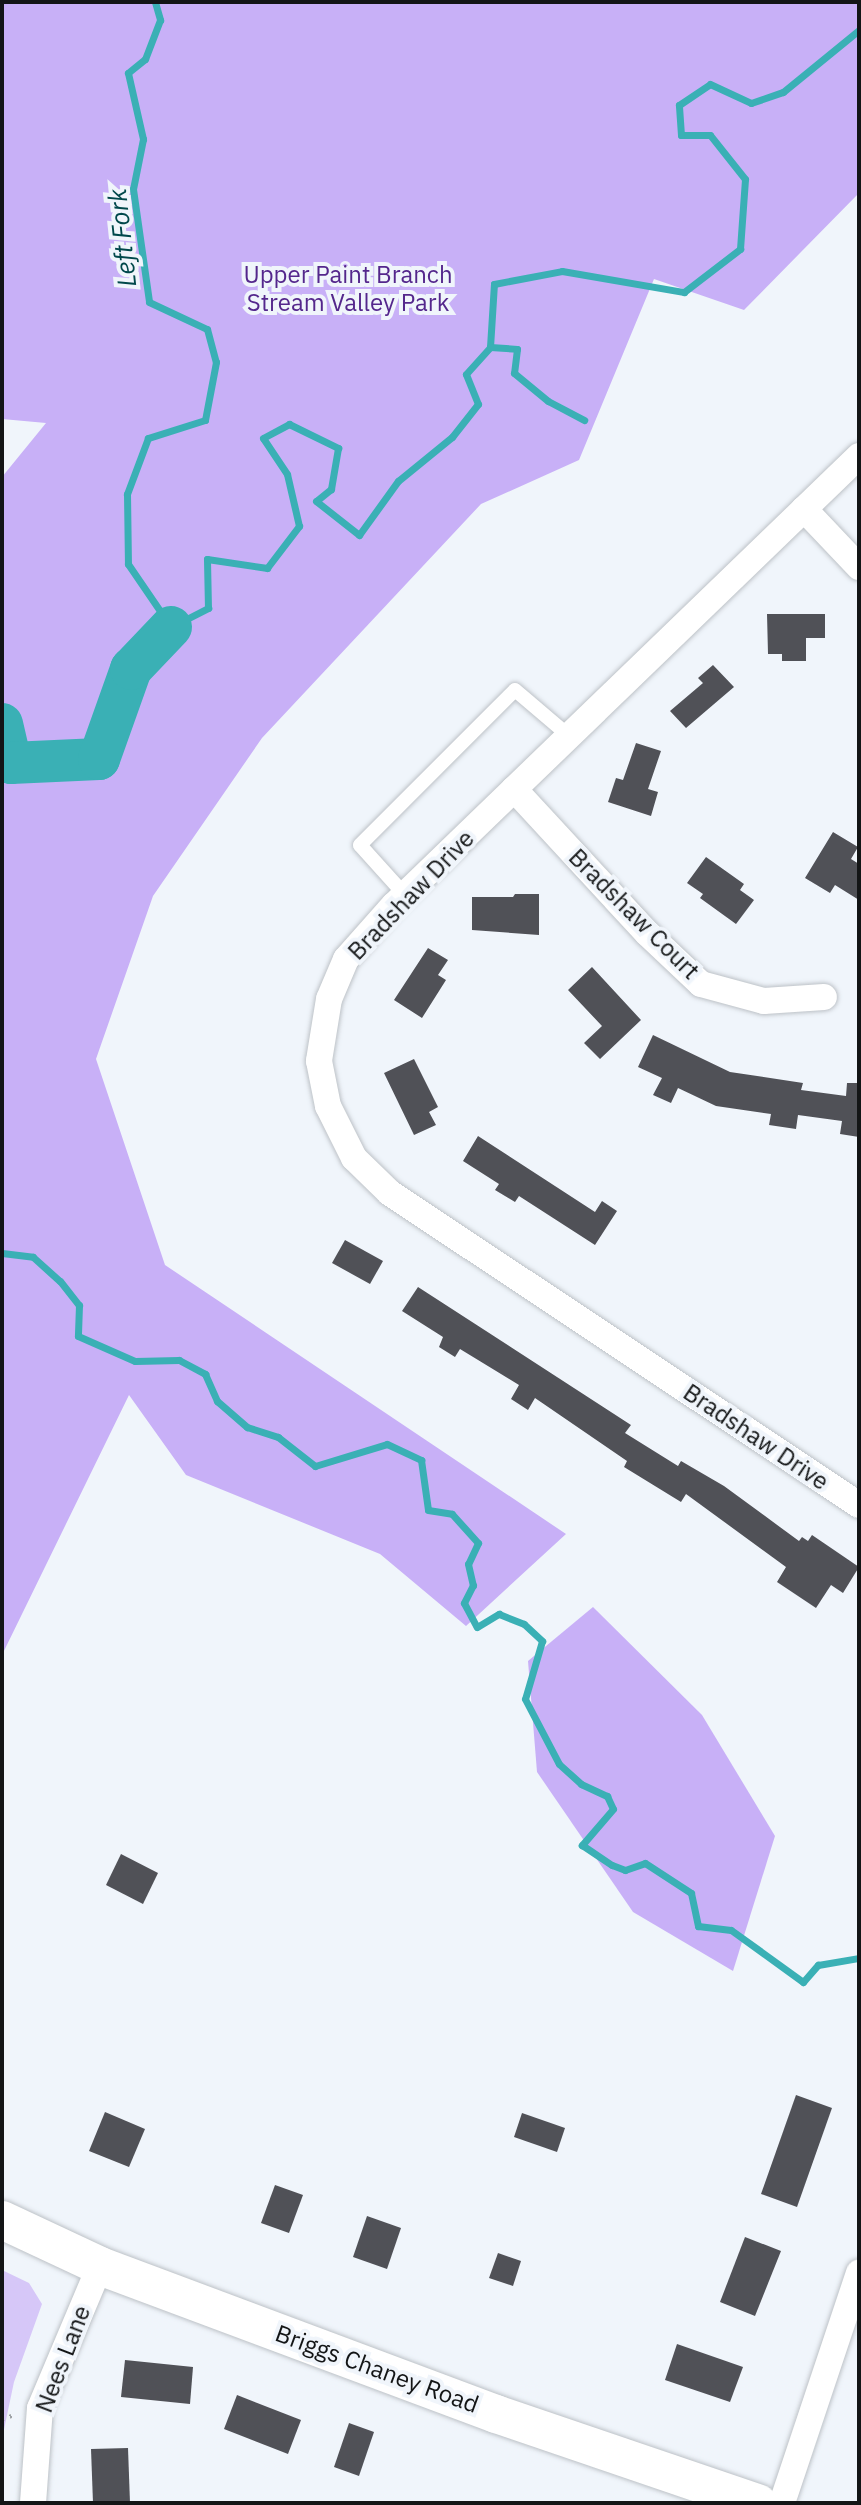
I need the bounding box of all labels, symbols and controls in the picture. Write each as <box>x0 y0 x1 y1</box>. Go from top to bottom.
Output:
water label: Left Fork <box>101 187 143 289</box>
park label: Upper Paint Branch Stream Valley Park <box>243 261 453 317</box>
street label: Bradshaw Drive <box>342 824 480 966</box>
street label: Bradshaw Court <box>563 843 705 985</box>
street label: Bradshaw Drive <box>678 1378 834 1496</box>
street label: Nees Lane <box>29 2301 97 2417</box>
street label: Briggs Chaney Road <box>271 2319 483 2419</box>

